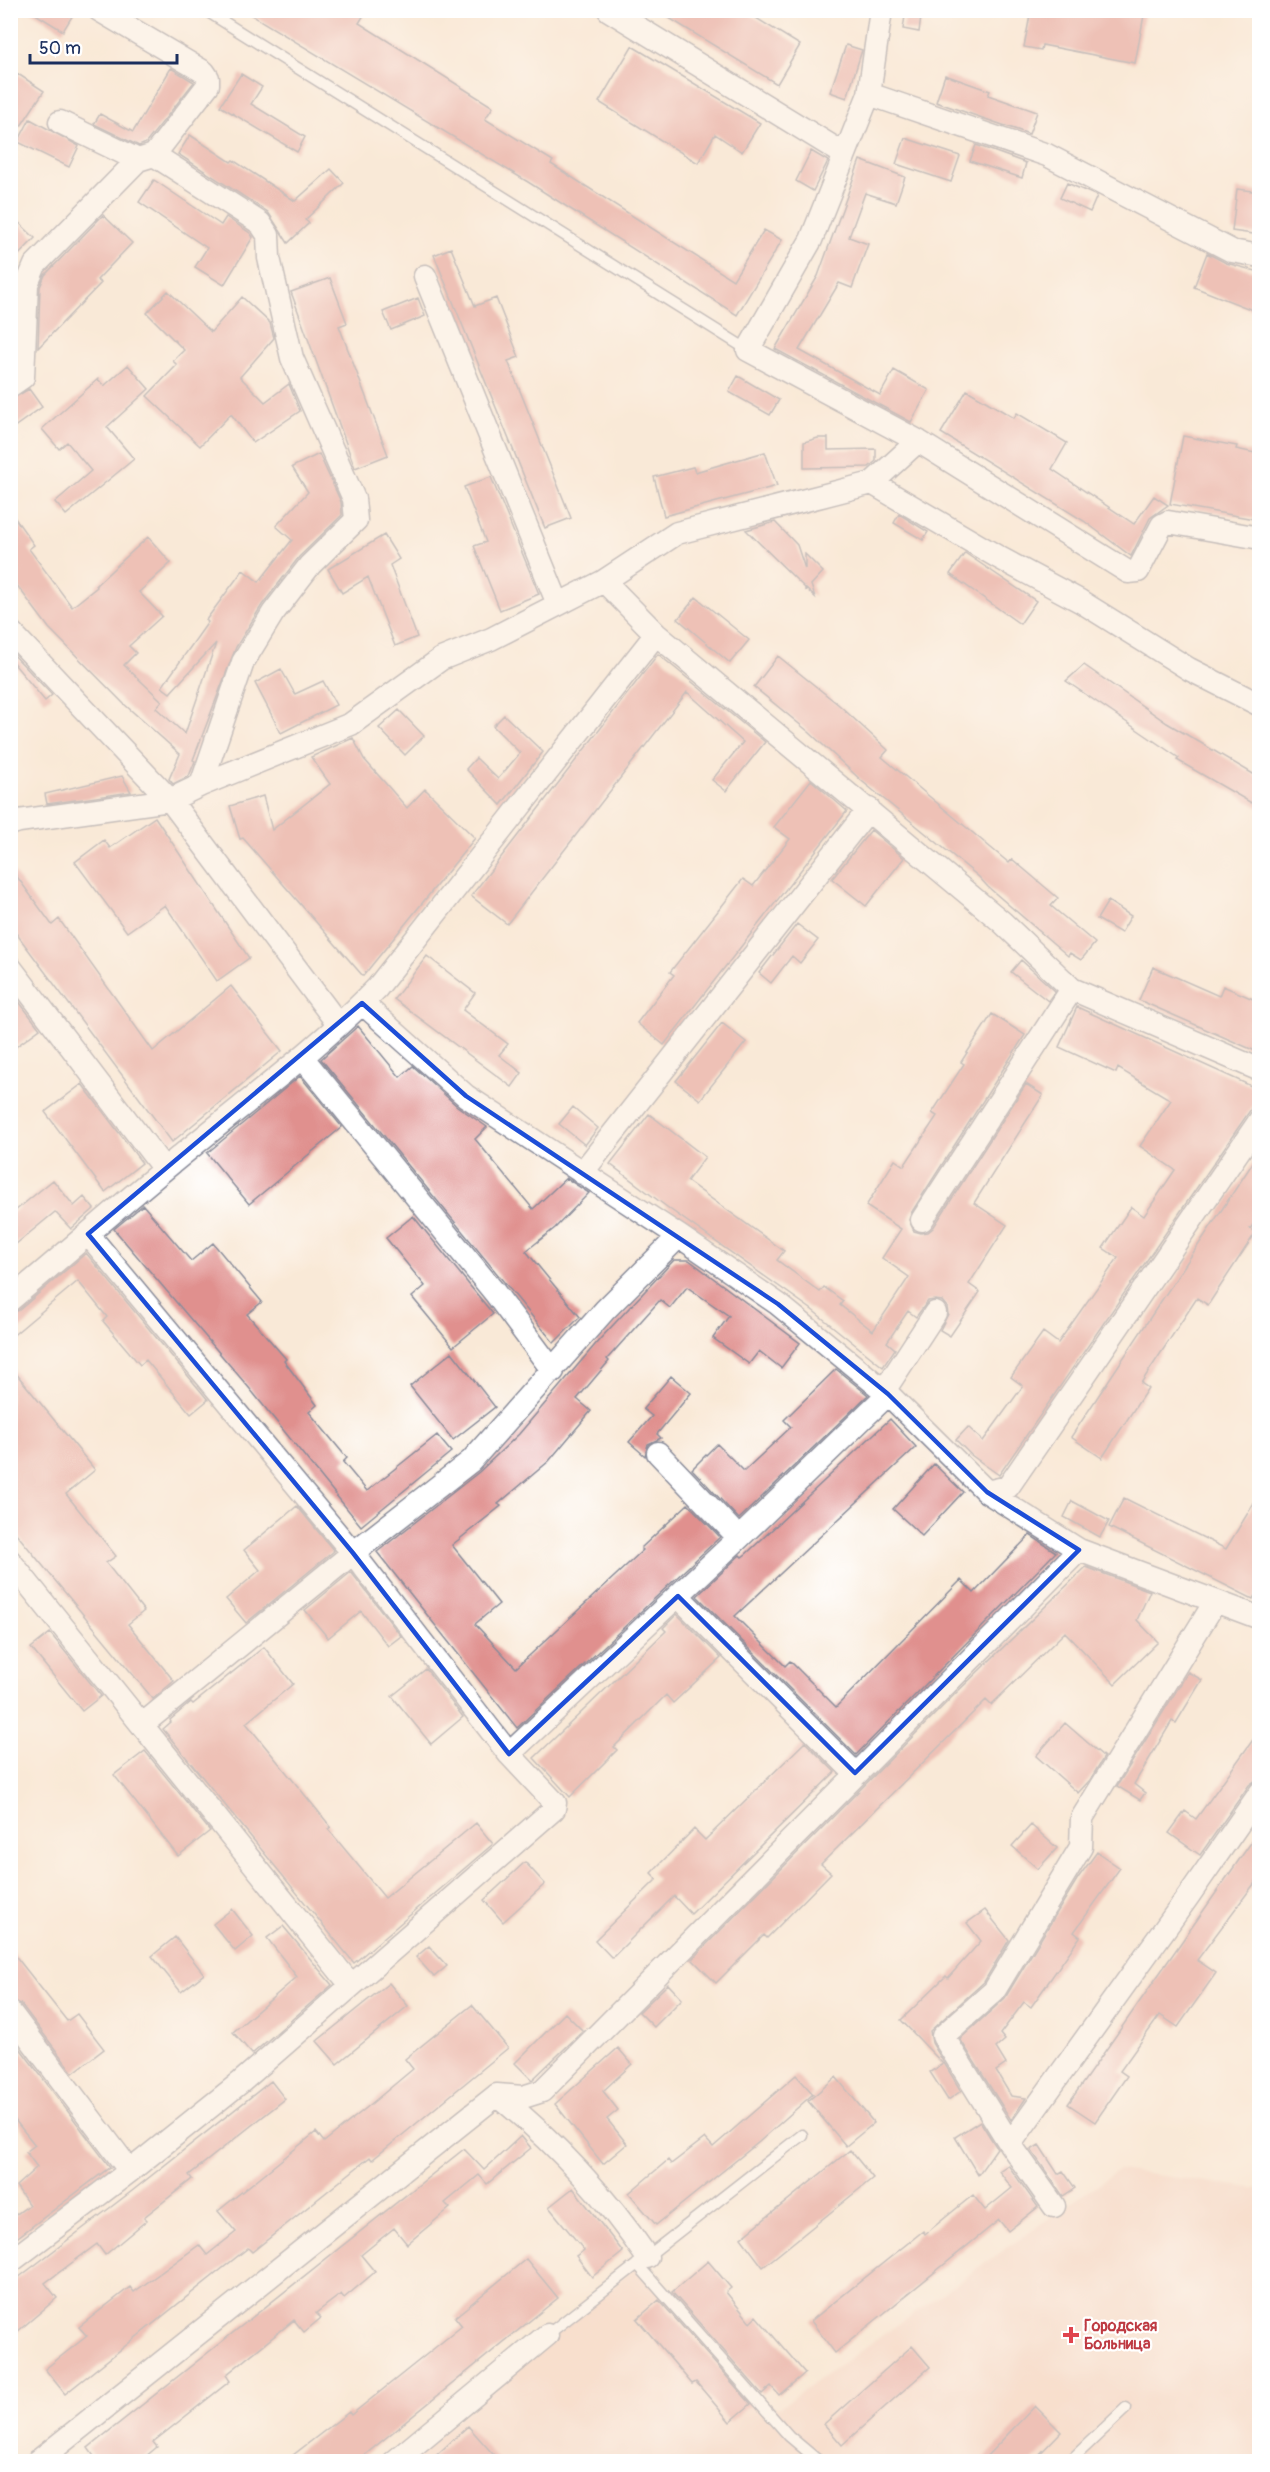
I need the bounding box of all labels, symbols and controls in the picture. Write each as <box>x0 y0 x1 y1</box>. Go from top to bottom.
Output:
scale bar <box>30 27 177 65</box>
text: 50 m <box>39 37 81 60</box>
place label: Городская Больница <box>1084 2316 1158 2354</box>
marker: Городская Больница <box>1062 2326 1080 2344</box>

